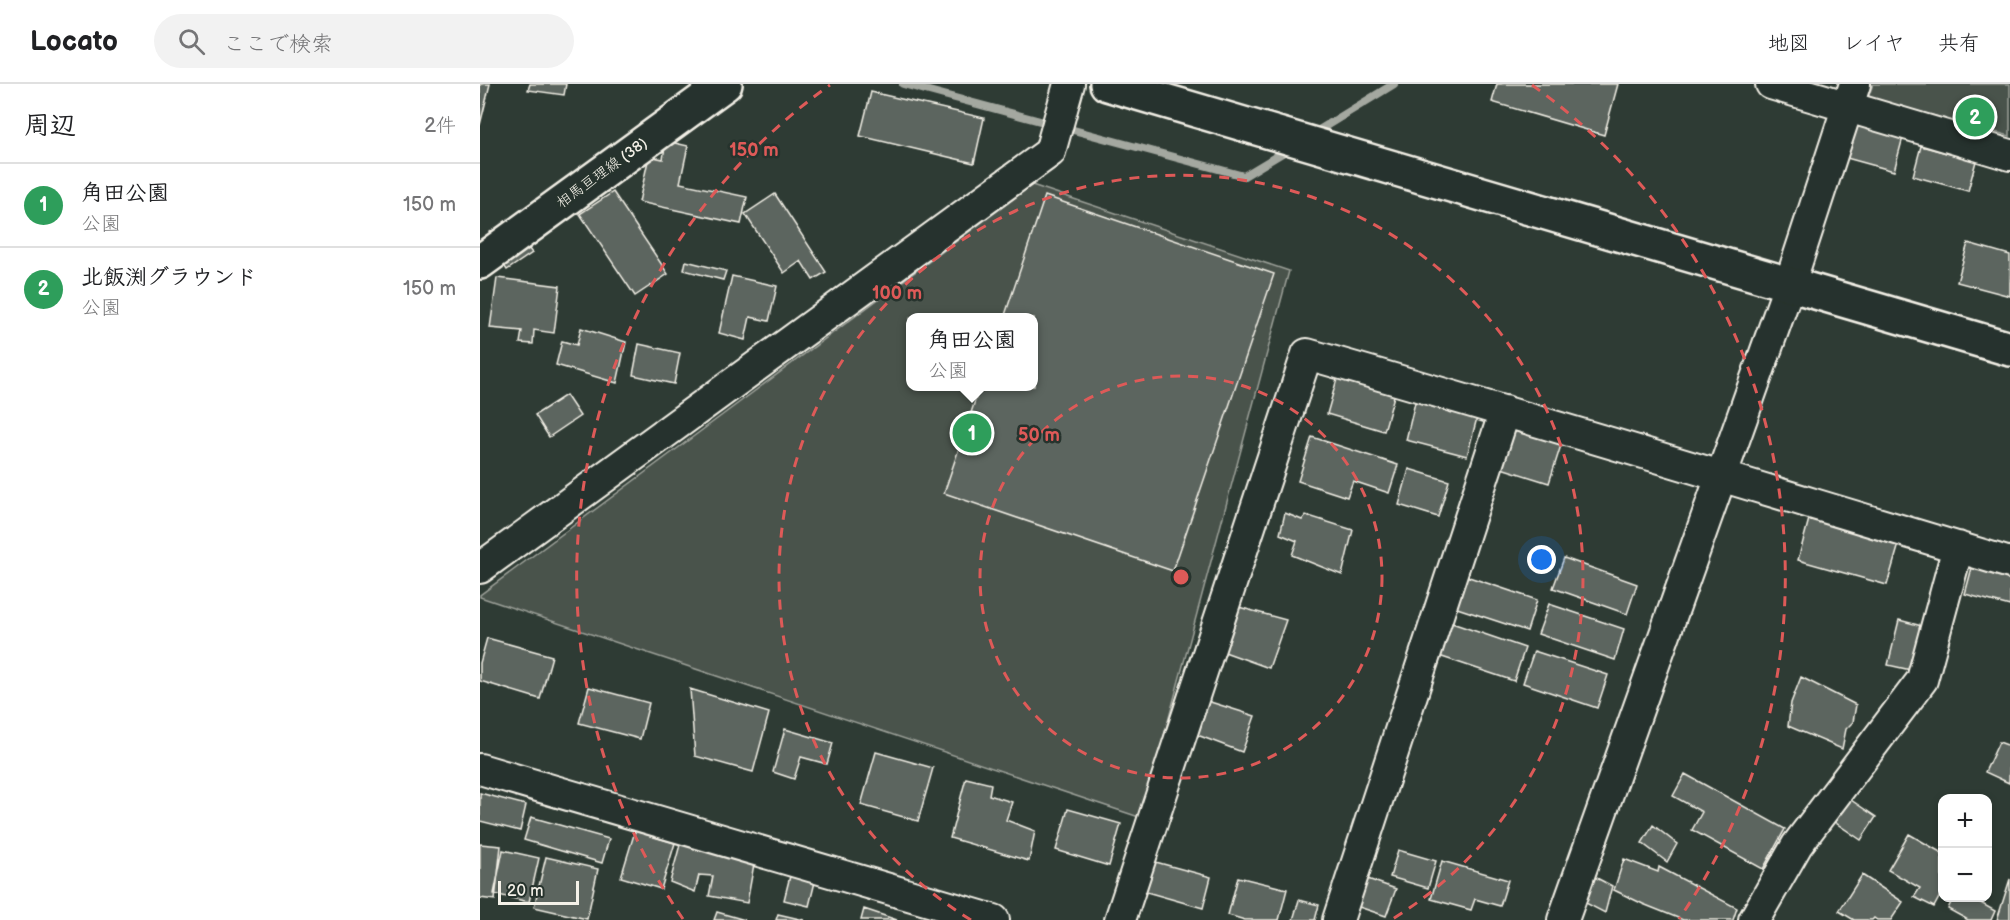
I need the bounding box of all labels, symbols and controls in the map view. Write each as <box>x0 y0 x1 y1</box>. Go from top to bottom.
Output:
search box <box>154 14 574 68</box>
text: Locato <box>30 25 118 58</box>
icon: search <box>175 25 208 58</box>
text: ここで検索 <box>223 31 333 58</box>
text: 地図 <box>1768 31 1810 56</box>
text: レイヤ <box>1843 31 1905 56</box>
text: 共有 <box>1938 31 1980 56</box>
pin: 2 <box>1956 94 1994 140</box>
text: 周辺 <box>24 111 76 142</box>
text: 2件 <box>424 114 456 138</box>
street label: 相馬亘理線 (38) <box>553 134 651 212</box>
text: 150 m <box>729 140 779 161</box>
text: 角田公園 <box>81 180 169 207</box>
text: 1 <box>39 193 48 217</box>
text: 150 m <box>403 193 456 217</box>
text: 公園 <box>81 212 121 236</box>
text: 北飯渕グラウンド <box>81 264 257 291</box>
text: 2 <box>38 277 49 301</box>
text: 150 m <box>403 277 456 301</box>
text: 100 m <box>872 283 922 304</box>
text: 公園 <box>81 296 121 320</box>
popup <box>906 313 1038 391</box>
text: 角田公園 <box>928 327 1016 354</box>
text: 公園 <box>928 359 968 383</box>
pin: 1 <box>952 410 992 456</box>
text: 50 m <box>1018 425 1060 446</box>
your location <box>1527 545 1556 574</box>
centre of rings <box>1171 567 1191 587</box>
map controls <box>1938 794 1992 902</box>
button: + <box>1938 794 1992 848</box>
button: − <box>1938 848 1992 902</box>
scale bar <box>498 878 579 906</box>
text: 20 m <box>507 882 543 901</box>

